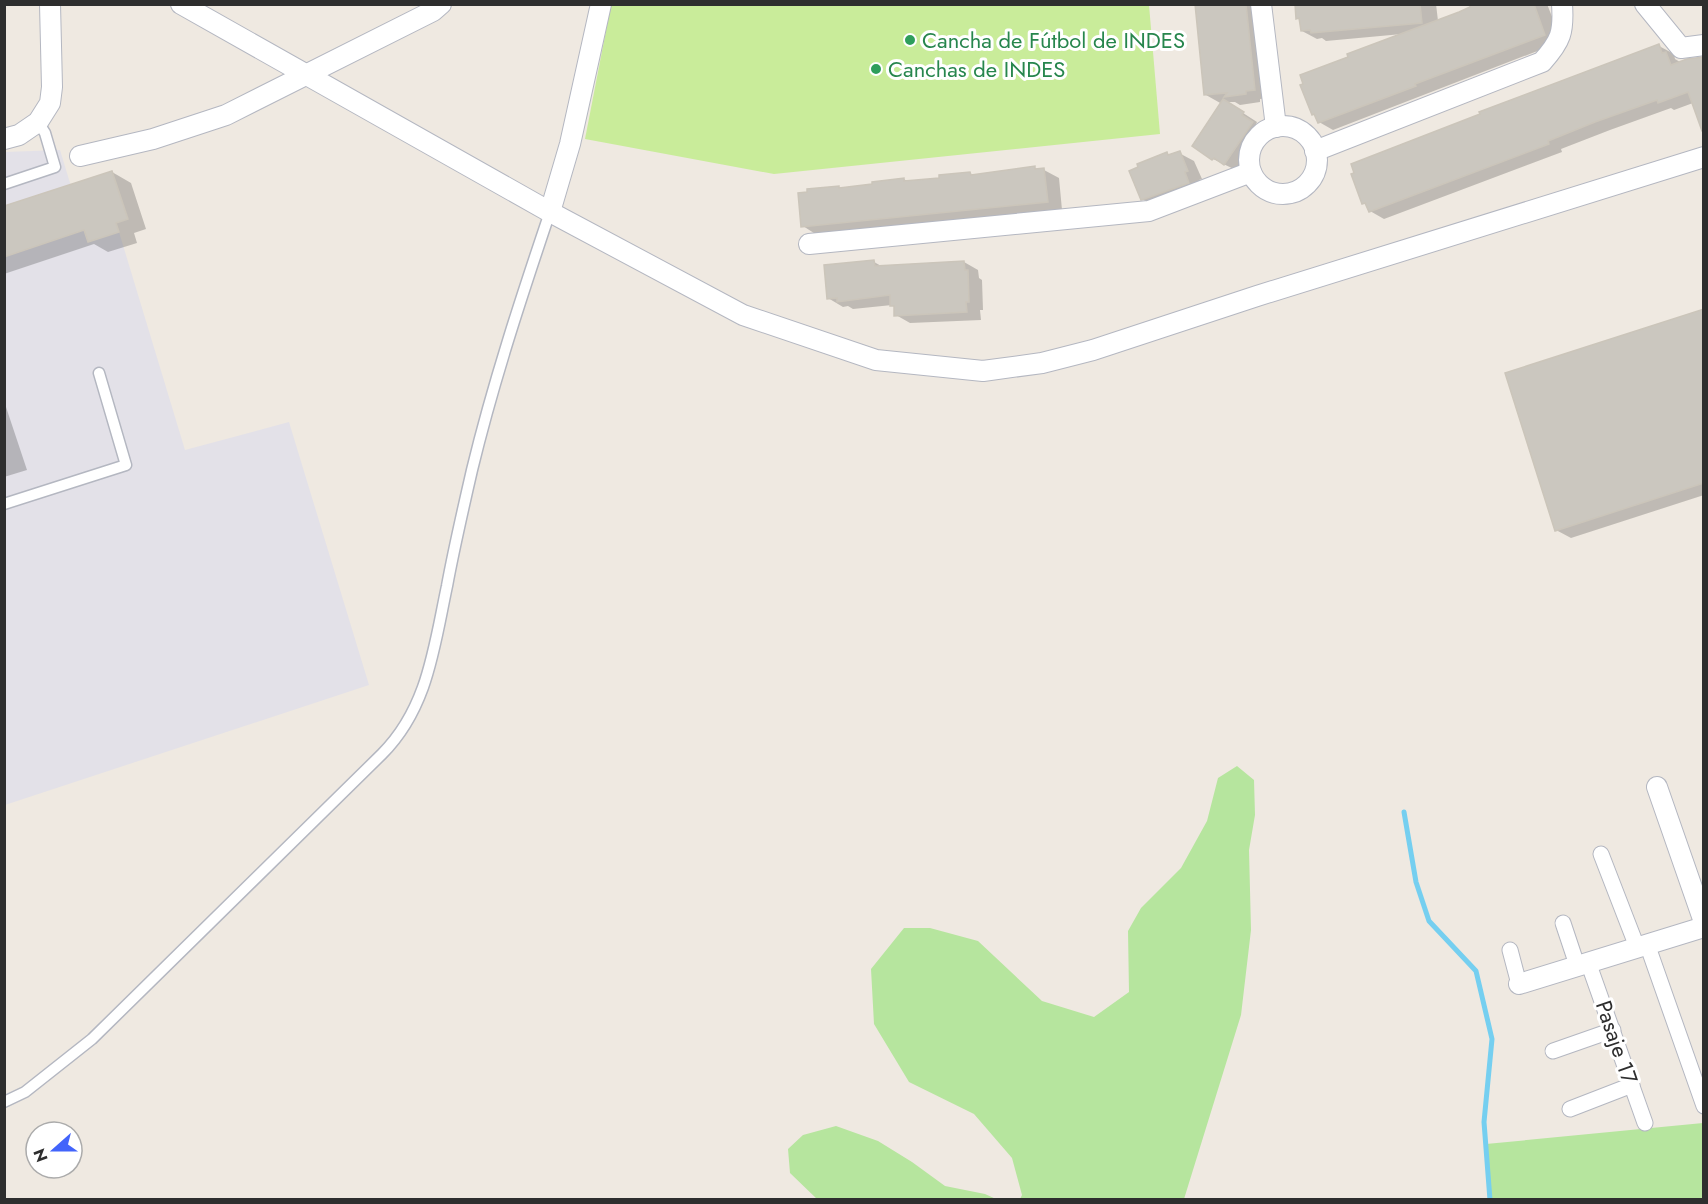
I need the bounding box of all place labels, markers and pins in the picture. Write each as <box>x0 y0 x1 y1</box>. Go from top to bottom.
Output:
place label: Cancha de Fútbol de INDES <box>922 24 1185 56</box>
marker: Cancha de Fútbol de INDES <box>903 33 917 47</box>
place label: Canchas de INDES <box>888 53 1065 85</box>
marker: Canchas de INDES <box>869 62 883 76</box>

